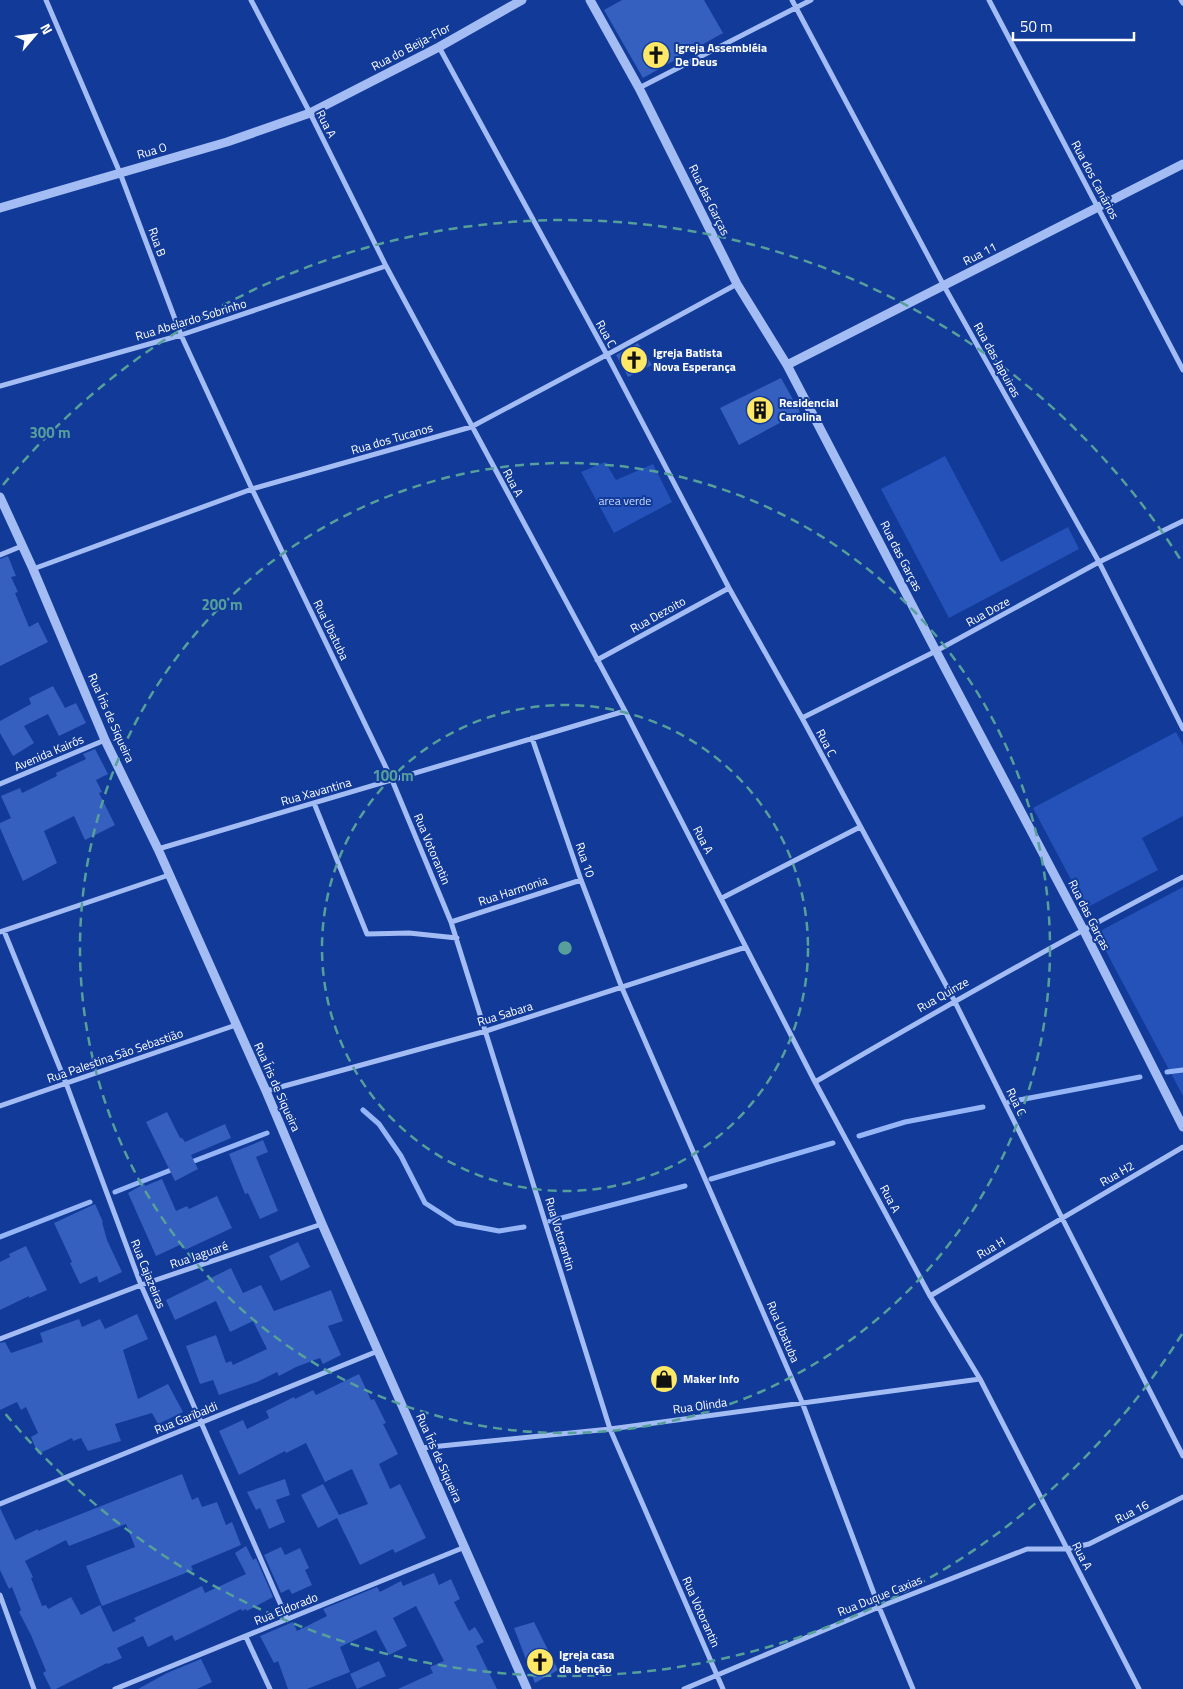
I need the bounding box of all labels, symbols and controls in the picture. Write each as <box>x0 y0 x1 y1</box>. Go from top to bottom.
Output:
north arrow <box>10 10 60 60</box>
scale bar <box>1013 10 1134 42</box>
text: 50 m <box>1020 15 1053 38</box>
street label: Rua do Beija-Flor <box>368 18 454 75</box>
text: N <box>35 19 58 38</box>
place label: Igreja Assembléia De Deus <box>675 38 767 71</box>
church icon: Igreja Assembléia De Deus <box>641 40 671 70</box>
street label: Rua A <box>311 106 342 141</box>
street label: Rua O <box>135 137 169 164</box>
street label: Rua dos Canários <box>1067 137 1124 223</box>
street label: Rua das Garças <box>684 161 735 239</box>
street label: Rua B <box>143 225 171 259</box>
street label: Rua 11 <box>959 237 1000 270</box>
street label: Rua Abelardo Sobrinho <box>133 294 249 345</box>
street label: Rua C <box>591 317 622 351</box>
street label: Rua das Japuiras <box>969 319 1026 401</box>
place label: Igreja Batista Nova Esperança <box>653 343 736 376</box>
church icon: Igreja Batista Nova Esperança <box>619 345 649 375</box>
place label: Residencial Carolina <box>779 393 838 426</box>
building icon: Residencial Carolina <box>745 395 775 425</box>
street label: Rua dos Tucanos <box>349 418 436 459</box>
text: 300 m <box>29 421 71 444</box>
street label: Rua A <box>498 465 529 500</box>
park label: area verde <box>599 491 651 510</box>
street label: Rua das Garças <box>875 517 928 595</box>
street label: Rua Dezoito <box>626 591 689 638</box>
street label: Rua Doze <box>962 592 1013 631</box>
text: 200 m <box>201 593 243 616</box>
street label: Rua Ubatuba <box>309 596 354 663</box>
street label: Rua Íris de Siqueira <box>83 670 140 766</box>
street label: Rua C <box>811 726 842 760</box>
street label: Avenida Kairós <box>11 729 87 776</box>
text: 100 m <box>372 764 414 787</box>
street label: Rua Xavantina <box>278 772 353 811</box>
street label: Rua Votorantin <box>409 810 456 887</box>
street label: Rua A <box>688 822 719 857</box>
street label: Rua 10 <box>571 840 600 880</box>
street label: Rua Harmonia <box>476 870 550 911</box>
street label: Rua das Garças <box>1063 876 1116 954</box>
centre of rings <box>556 939 574 957</box>
street label: Rua Quinze <box>913 972 972 1017</box>
street label: Rua Sabara <box>475 996 535 1031</box>
street label: Rua Palestina São Sebastião <box>44 1023 186 1088</box>
street label: Rua Íris de Siqueira <box>249 1039 306 1135</box>
street label: Rua C <box>1002 1085 1032 1119</box>
street label: Rua H2 <box>1096 1156 1138 1191</box>
street label: Rua A <box>875 1181 906 1216</box>
street label: Rua Votorantin <box>540 1195 581 1273</box>
street label: Rua H <box>973 1232 1009 1264</box>
street label: Rua Cajazeiras <box>126 1236 171 1312</box>
street label: Rua Jaguaré <box>167 1236 231 1273</box>
street label: Rua Ubatuba <box>762 1298 805 1366</box>
shop icon: Maker Info <box>649 1364 679 1394</box>
place label: Maker Info <box>683 1369 739 1388</box>
street label: Rua Olinda <box>672 1392 728 1419</box>
street label: Rua Garibaldi <box>151 1396 220 1439</box>
street label: Rua Íris de Siqueira <box>411 1410 468 1506</box>
street label: Rua 16 <box>1111 1495 1152 1528</box>
street label: Rua A <box>1067 1538 1098 1573</box>
street label: Rua Duque Caxias <box>835 1570 926 1621</box>
street label: Rua Votorantin <box>677 1573 726 1650</box>
street label: Rua Eldorado <box>251 1587 321 1630</box>
place label: Igreja casa da benção <box>559 1645 614 1678</box>
church icon: Igreja casa da benção <box>525 1647 555 1677</box>

